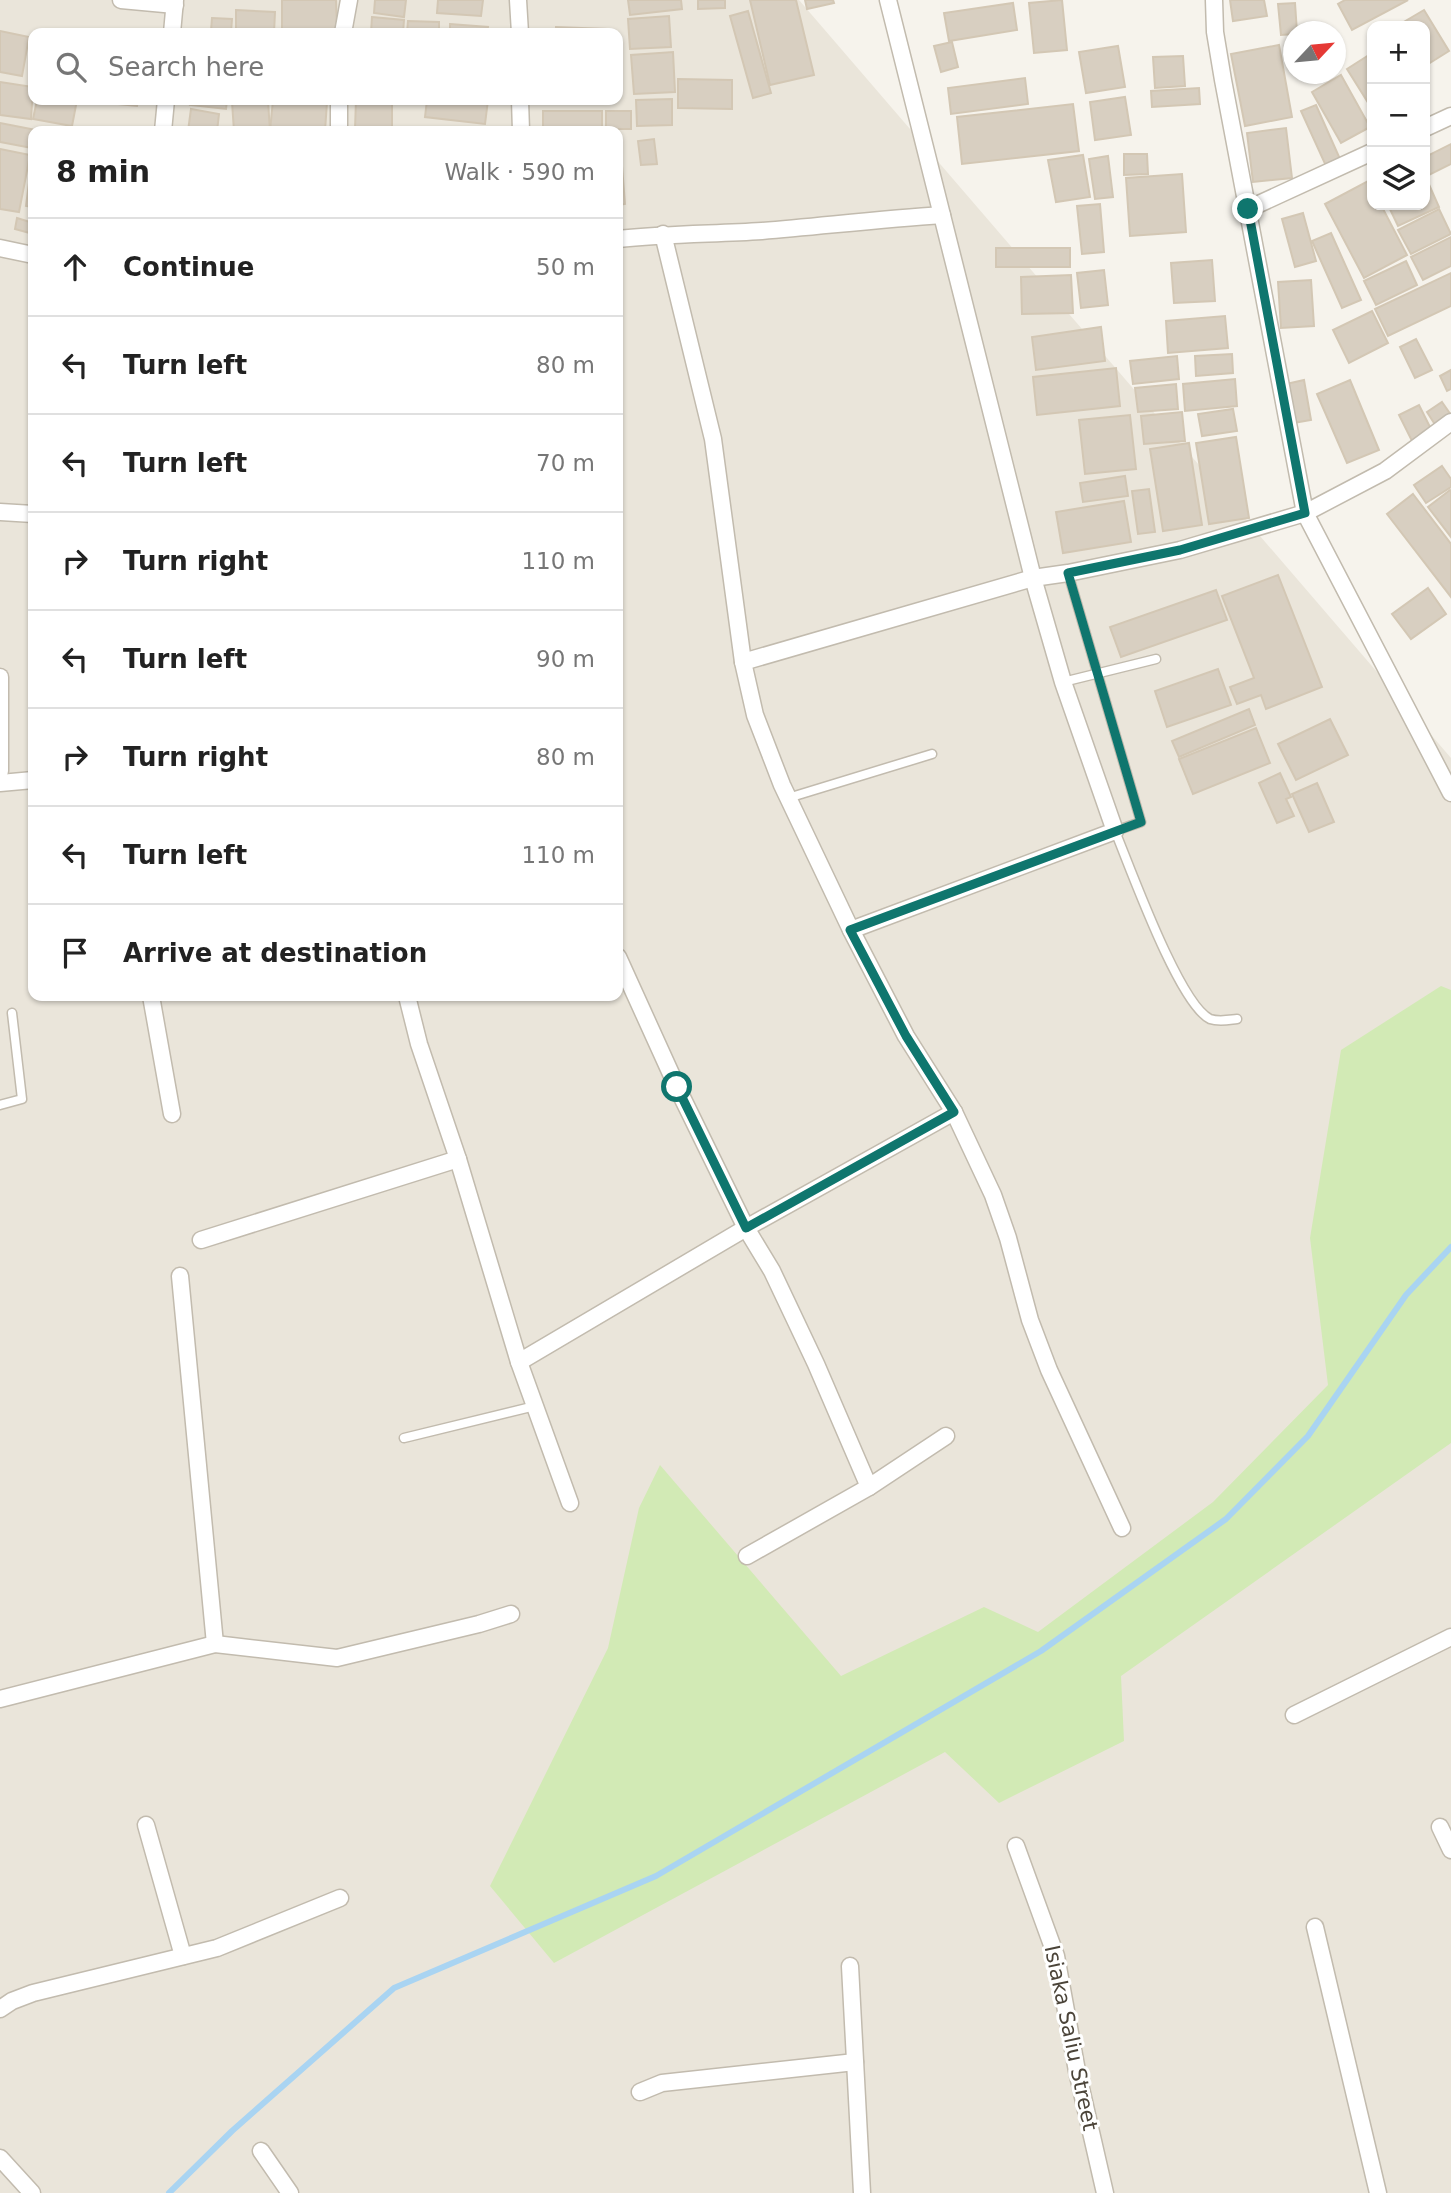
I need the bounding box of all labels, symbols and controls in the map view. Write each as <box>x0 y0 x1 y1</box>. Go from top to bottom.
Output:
north arrow <box>1283 21 1346 84</box>
map controls <box>1367 21 1430 210</box>
button: + <box>1367 21 1430 84</box>
search box <box>28 28 623 105</box>
icon: search <box>52 48 90 86</box>
text: Search here <box>108 52 264 82</box>
button: − <box>1367 84 1430 147</box>
button: layers <box>1367 147 1430 210</box>
text: 8 min <box>56 154 150 189</box>
text: Walk · 590 m <box>444 159 595 185</box>
route end <box>1232 193 1263 224</box>
icon: ahead <box>56 248 94 286</box>
text: Continue <box>123 252 254 282</box>
text: 50 m <box>536 254 595 280</box>
icon: left <box>56 346 94 384</box>
text: Turn left <box>123 350 247 380</box>
text: 80 m <box>536 352 595 378</box>
icon: left <box>56 444 94 482</box>
text: Turn left <box>123 448 247 478</box>
text: 70 m <box>536 450 595 476</box>
icon: right <box>56 542 94 580</box>
text: Turn right <box>123 546 268 576</box>
text: 110 m <box>521 548 595 574</box>
icon: left <box>56 640 94 678</box>
text: Turn left <box>123 644 247 674</box>
text: 90 m <box>536 646 595 672</box>
icon: right <box>56 738 94 776</box>
text: Turn right <box>123 742 268 772</box>
text: 80 m <box>536 744 595 770</box>
icon: left <box>56 836 94 874</box>
text: Turn left <box>123 840 247 870</box>
text: 110 m <box>521 842 595 868</box>
icon: arrive <box>56 934 94 972</box>
text: Arrive at destination <box>123 938 427 968</box>
route start <box>661 1071 692 1102</box>
street label: Isiaka Saliu Street <box>1040 1943 1102 2133</box>

